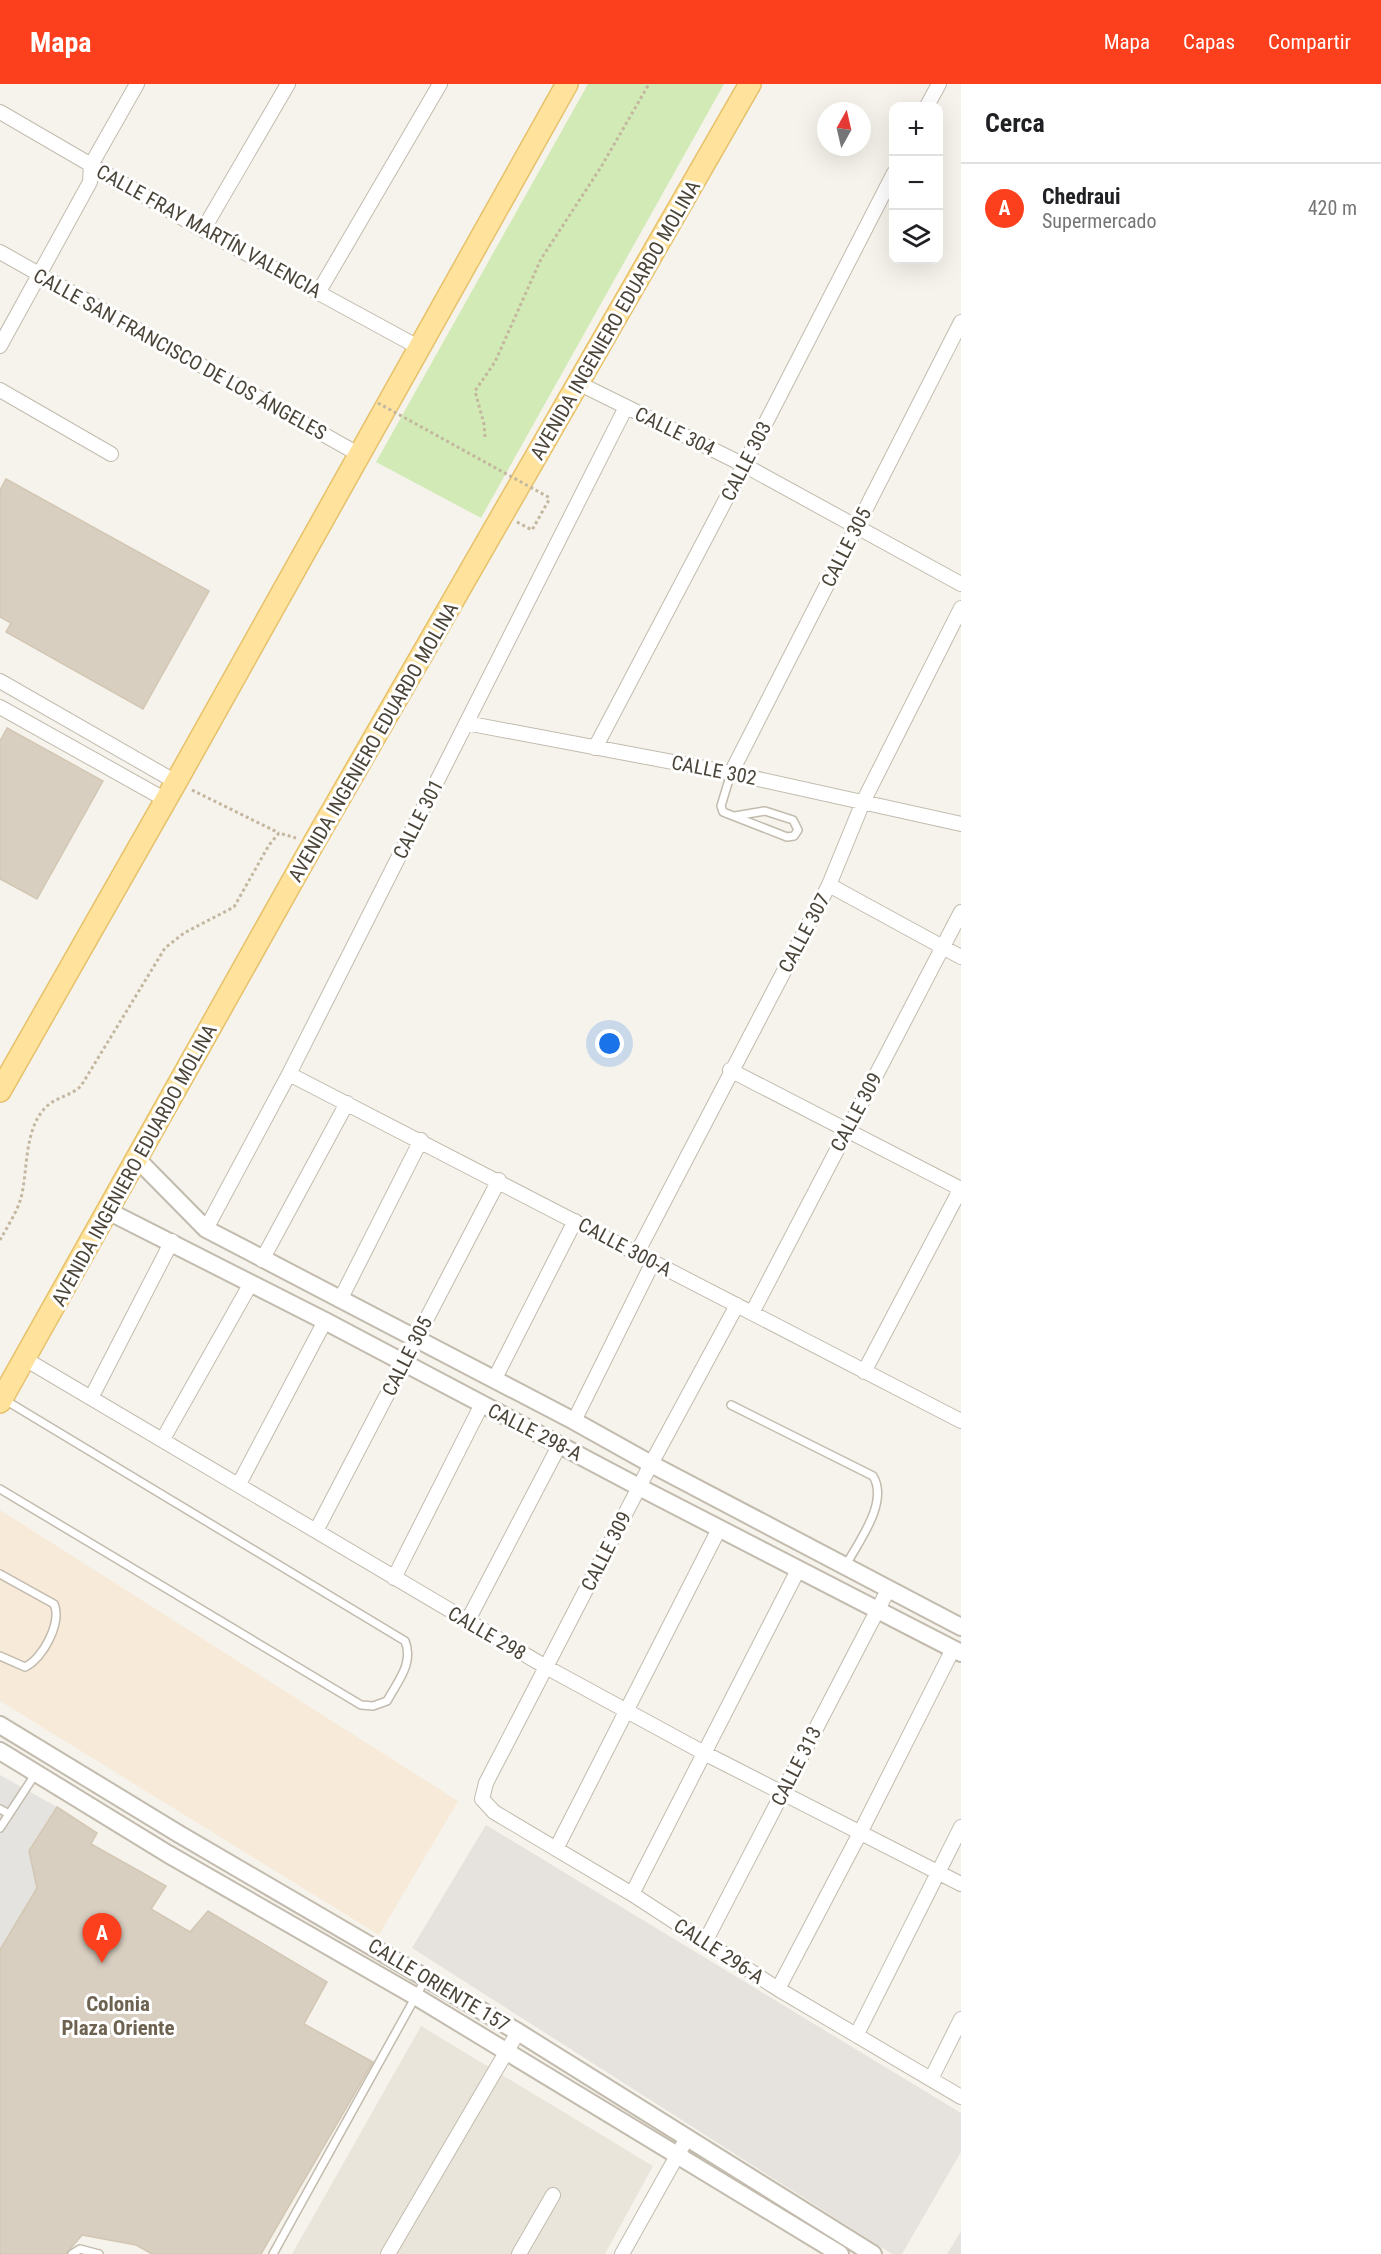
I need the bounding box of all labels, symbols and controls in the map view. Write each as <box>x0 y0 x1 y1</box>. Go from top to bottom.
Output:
text: Mapa <box>30 26 91 59</box>
text: Mapa <box>1104 30 1150 54</box>
text: Capas <box>1183 30 1235 54</box>
text: Compartir <box>1268 30 1351 54</box>
north arrow <box>817 102 871 156</box>
map controls <box>889 102 943 264</box>
button: + <box>889 102 943 156</box>
text: Cerca <box>985 108 1045 138</box>
button: − <box>889 156 943 210</box>
street label: CALLE FRAY MARTÍN VALENCIA <box>92 159 326 303</box>
street label: AVENIDA INGENIERO EDUARDO MOLINA <box>525 176 705 464</box>
text: Chedraui <box>1042 184 1120 209</box>
text: A <box>999 196 1010 220</box>
text: 420 m <box>1308 196 1357 220</box>
text: Supermercado <box>1042 209 1157 233</box>
button: layers <box>889 210 943 264</box>
street label: CALLE SAN FRANCISCO DE LOS ÁNGELES <box>29 263 331 445</box>
street label: CALLE 304 <box>631 401 719 461</box>
street label: CALLE 303 <box>716 417 776 505</box>
street label: CALLE 305 <box>816 503 876 591</box>
street label: AVENIDA INGENIERO EDUARDO MOLINA <box>283 598 463 886</box>
street label: CALLE 302 <box>669 750 759 790</box>
street label: CALLE 301 <box>388 775 448 863</box>
street label: CALLE 307 <box>773 889 835 977</box>
street label: AVENIDA INGENIERO EDUARDO MOLINA <box>46 1019 222 1310</box>
your location <box>595 1029 624 1058</box>
street label: CALLE 309 <box>825 1068 887 1156</box>
street label: CALLE 300-A <box>574 1212 676 1282</box>
street label: CALLE 305 <box>377 1312 437 1400</box>
street label: CALLE 298-A <box>484 1398 587 1466</box>
street label: CALLE 309 <box>576 1507 636 1595</box>
street label: CALLE 298 <box>444 1601 530 1665</box>
street label: CALLE 313 <box>766 1722 826 1810</box>
street label: CALLE 296-A <box>669 1913 769 1989</box>
pin: A <box>82 1914 122 1963</box>
street label: CALLE ORIENTE 157 <box>364 1933 514 2037</box>
district label: Colonia Plaza Oriente <box>61 1992 175 2040</box>

